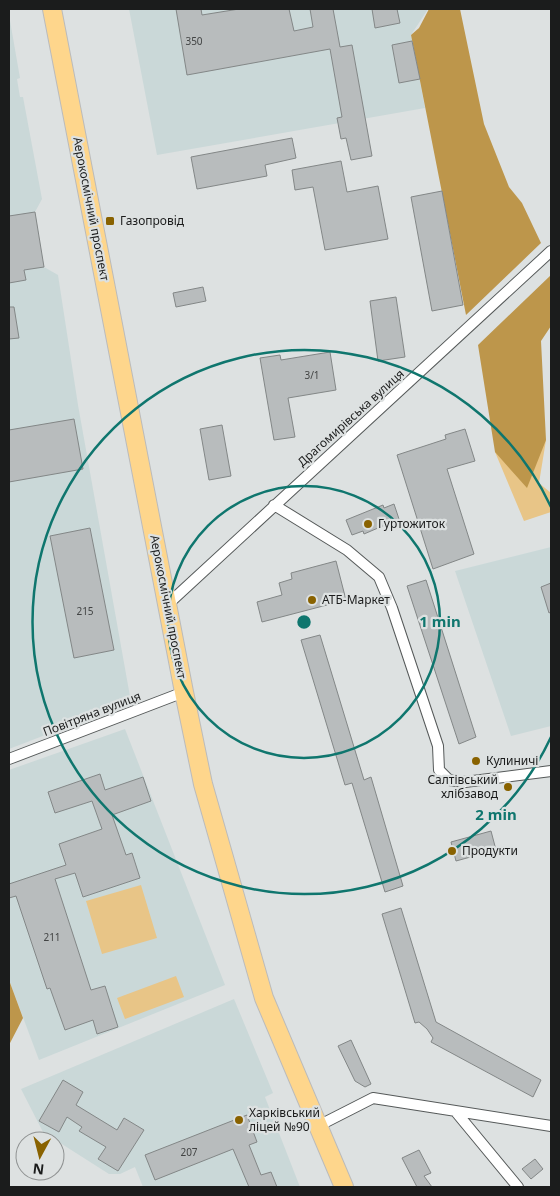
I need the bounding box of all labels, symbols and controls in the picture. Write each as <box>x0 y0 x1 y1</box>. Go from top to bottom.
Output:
house number: 350 <box>185 34 203 48</box>
street label: Аерокосмічний проспект <box>69 136 114 283</box>
place label: Газопровiд <box>120 212 185 229</box>
marker: Газопровiд <box>104 215 116 227</box>
street label: Драгомирівська вулиця <box>294 365 408 470</box>
house number: 3/1 <box>304 368 320 382</box>
place label: Гуртожиток <box>378 515 446 532</box>
marker: Гуртожиток <box>362 518 374 530</box>
street label: Аерокосмічний проспект <box>146 534 191 681</box>
place label: АТБ-Маркет <box>322 591 390 608</box>
marker: АТБ-Маркет <box>306 594 318 606</box>
house number: 215 <box>76 604 94 618</box>
text: 1 min <box>419 611 461 631</box>
centre of rings <box>295 613 313 631</box>
street label: Повітряна вулиця <box>40 687 143 740</box>
place label: Кулиничі <box>486 752 538 769</box>
marker: Кулиничі <box>470 755 482 767</box>
place label: Салтівський хлібзавод <box>427 771 499 802</box>
marker: Салтівський хлібзавод <box>502 781 514 793</box>
text: 2 min <box>475 804 517 824</box>
place label: Продукти <box>462 842 518 859</box>
marker: Продукти <box>446 845 458 857</box>
house number: 211 <box>43 930 61 944</box>
place label: Харківський ліцей №90 <box>249 1104 320 1135</box>
marker: Харківський ліцей №90 <box>233 1114 245 1126</box>
north arrow <box>15 1131 65 1181</box>
house number: 207 <box>180 1145 198 1159</box>
text: N <box>32 1159 45 1180</box>

